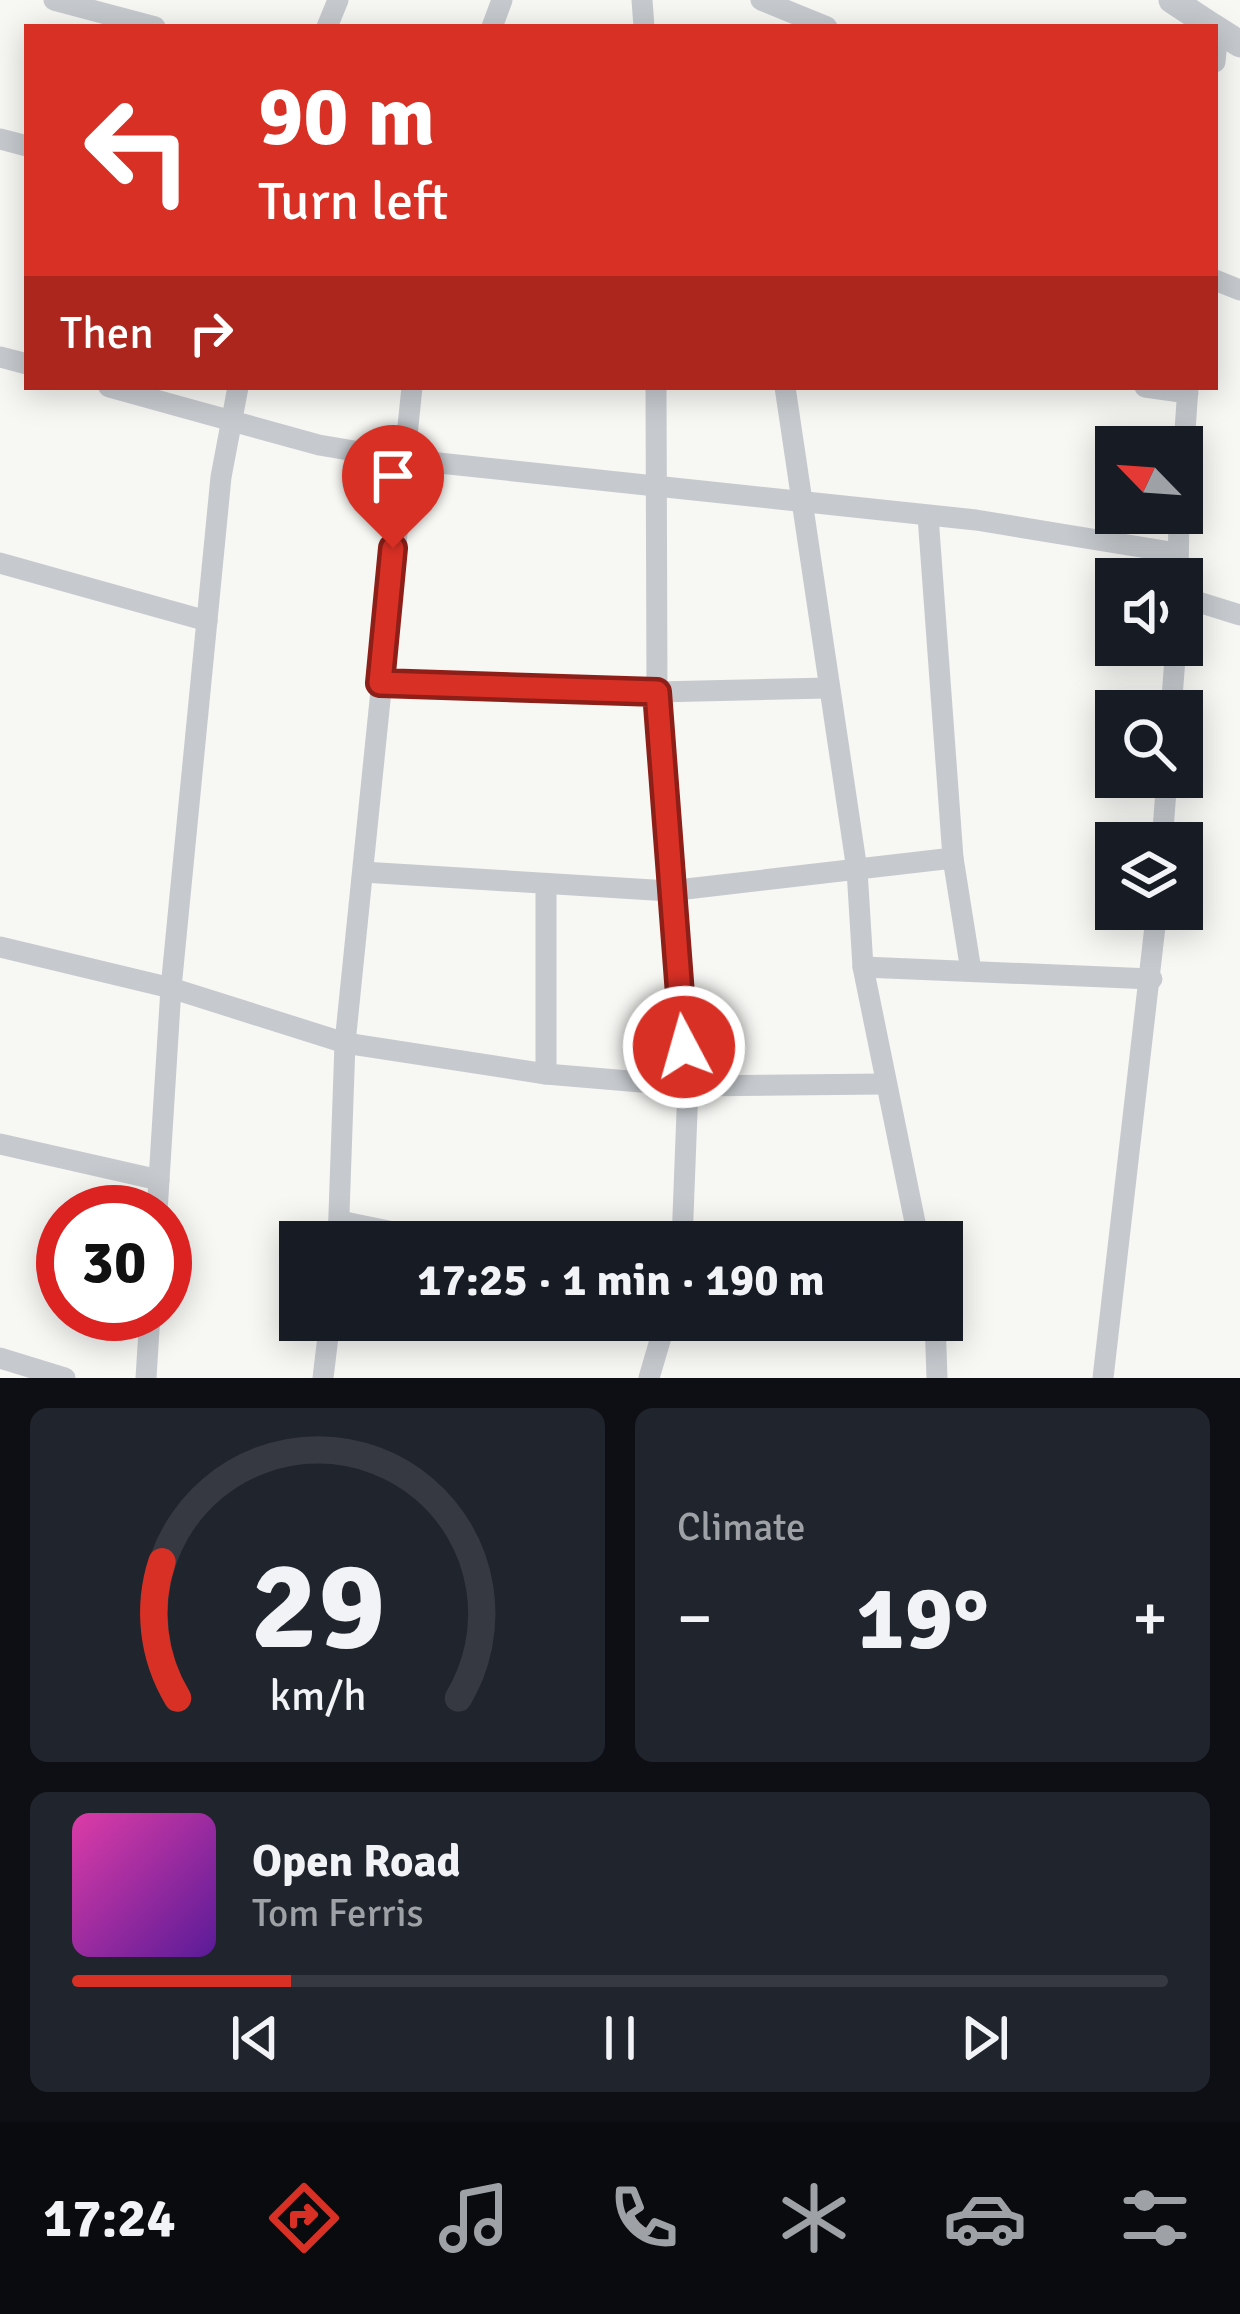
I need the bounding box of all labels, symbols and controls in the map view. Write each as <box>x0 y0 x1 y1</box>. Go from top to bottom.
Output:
text: 90 m <box>258 65 435 169</box>
icon: left <box>60 72 216 228</box>
text: Turn left <box>258 168 448 235</box>
icon: right <box>178 300 244 366</box>
text: Then <box>60 306 154 361</box>
pin <box>342 425 444 548</box>
north arrow <box>1095 426 1203 534</box>
map controls <box>1095 426 1203 930</box>
icon: arrive <box>360 443 426 509</box>
button: sound <box>1095 558 1203 666</box>
button: search <box>1095 690 1203 798</box>
button: layers <box>1095 822 1203 930</box>
position arrow <box>621 984 747 1110</box>
speed limit sign: 30 <box>36 1185 192 1341</box>
text: 17:25 · 1 min · 190 m <box>417 1253 825 1308</box>
text: Climate <box>677 1503 806 1551</box>
text: 29 <box>250 1530 385 1683</box>
text: 19° <box>856 1563 989 1674</box>
text: − <box>677 1578 713 1659</box>
text: + <box>1132 1578 1168 1659</box>
text: km/h <box>269 1670 366 1723</box>
text: Open Road <box>252 1834 461 1889</box>
text: Tom Ferris <box>252 1889 424 1937</box>
icon: previous <box>222 2005 288 2071</box>
icon: pause <box>587 2005 653 2071</box>
icon: next <box>952 2005 1018 2071</box>
icon: directions <box>262 2176 346 2260</box>
icon: music <box>432 2176 516 2260</box>
icon: phone <box>602 2176 686 2260</box>
icon: climate <box>772 2176 856 2260</box>
icon: car <box>943 2176 1027 2260</box>
icon: filters <box>1113 2176 1197 2260</box>
text: 17:24 <box>43 2185 176 2252</box>

